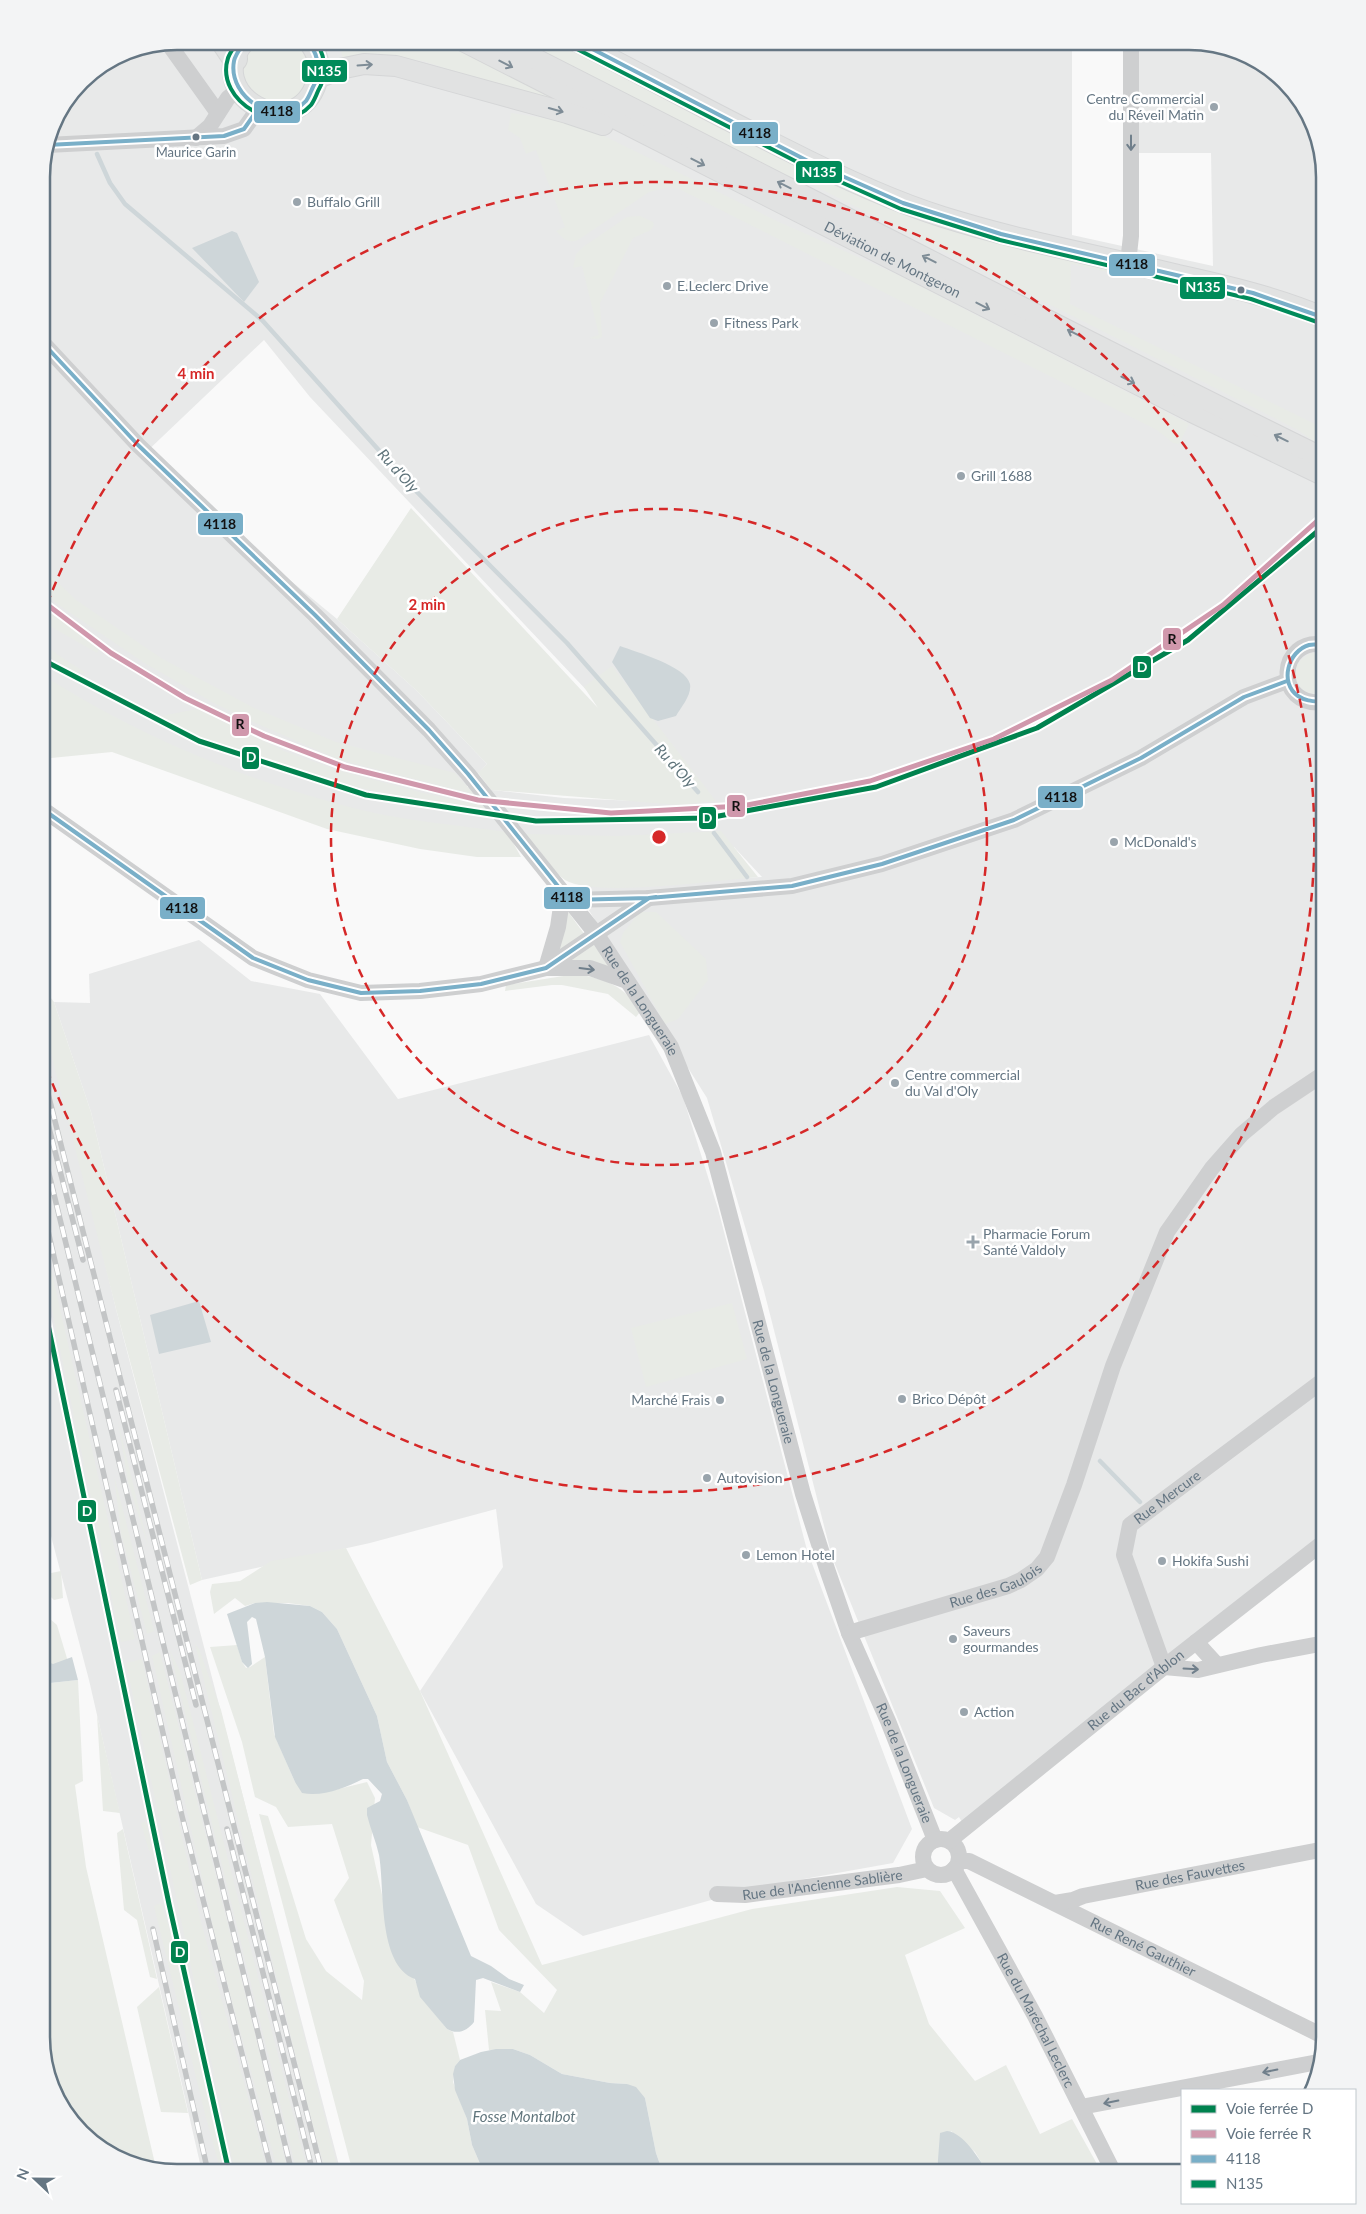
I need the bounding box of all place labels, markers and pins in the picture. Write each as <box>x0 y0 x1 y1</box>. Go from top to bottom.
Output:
place label: Centre Commercial du Réveil Matin <box>1086 90 1204 123</box>
marker: Centre Commercial du Réveil Matin <box>1208 101 1220 113</box>
marker: Maurice Garin <box>191 132 201 142</box>
place label: Maurice Garin <box>156 144 236 160</box>
place label: Buffalo Grill <box>307 193 380 210</box>
marker: Buffalo Grill <box>291 196 303 208</box>
place label: E.Leclerc Drive <box>677 277 768 294</box>
marker: E.Leclerc Drive <box>661 280 673 292</box>
unlabelled marker <box>1236 285 1246 295</box>
place label: Fitness Park <box>724 314 799 331</box>
marker: Fitness Park <box>708 317 720 329</box>
place label: Grill 1688 <box>971 467 1032 484</box>
marker: Grill 1688 <box>955 470 967 482</box>
centre of rings <box>650 828 668 846</box>
place label: McDonald's <box>1124 833 1197 850</box>
marker: McDonald's <box>1108 836 1120 848</box>
place label: Centre commercial du Val d'Oly <box>905 1066 1020 1099</box>
marker: Centre commercial du Val d'Oly <box>889 1077 901 1089</box>
place label: Pharmacie Forum Santé Valdoly <box>983 1225 1090 1258</box>
marker: Pharmacie Forum Santé Valdoly <box>967 1236 979 1248</box>
place label: Brico Dépôt <box>912 1390 986 1407</box>
place label: Marché Frais <box>631 1391 710 1408</box>
marker: Brico Dépôt <box>896 1393 908 1405</box>
marker: Marché Frais <box>714 1394 726 1406</box>
place label: Autovision <box>717 1469 783 1486</box>
marker: Autovision <box>701 1472 713 1484</box>
place label: Lemon Hotel <box>756 1546 835 1563</box>
marker: Lemon Hotel <box>740 1549 752 1561</box>
place label: Hokifa Sushi <box>1172 1552 1249 1569</box>
marker: Hokifa Sushi <box>1156 1555 1168 1567</box>
place label: Saveurs gourmandes <box>963 1622 1039 1655</box>
marker: Saveurs gourmandes <box>947 1633 959 1645</box>
place label: Action <box>974 1703 1014 1720</box>
marker: Action <box>958 1706 970 1718</box>

